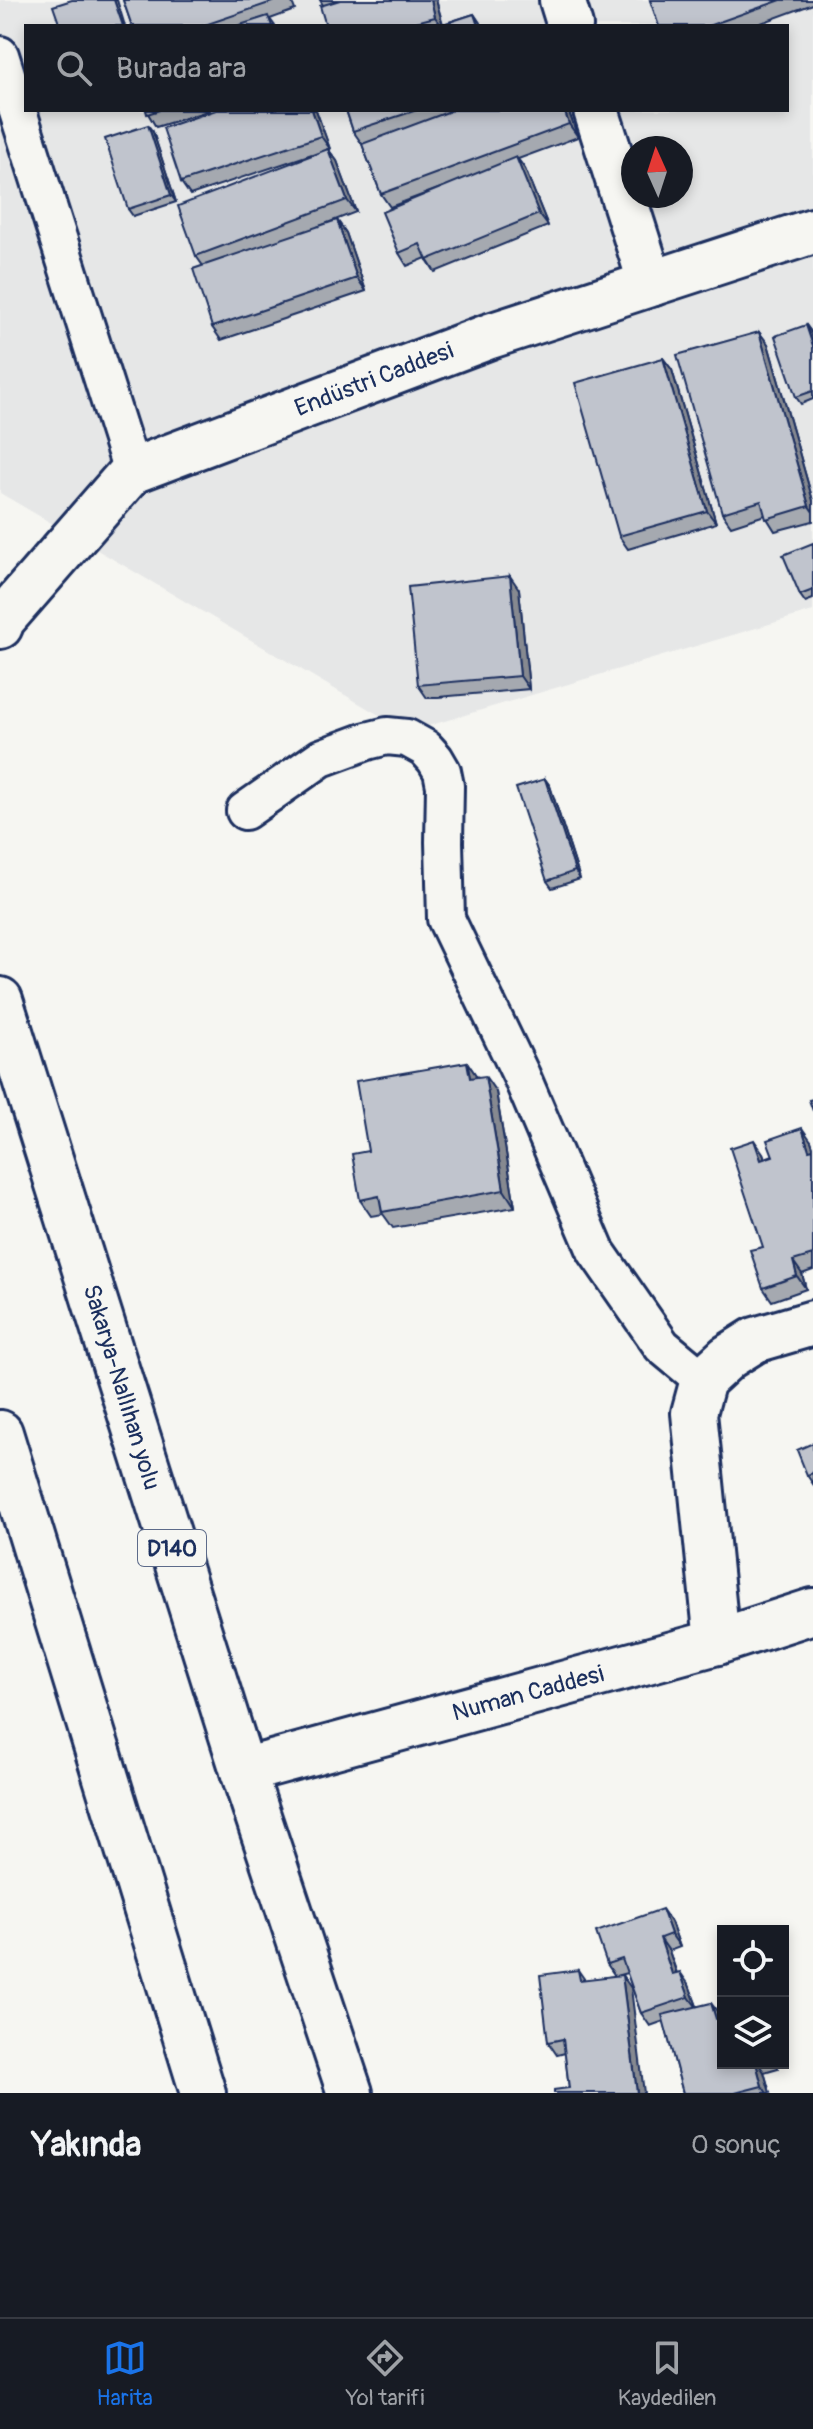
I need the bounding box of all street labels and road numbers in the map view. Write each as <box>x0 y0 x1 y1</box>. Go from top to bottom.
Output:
street label: Endüstri Caddesi <box>291 336 458 423</box>
street label: Sakarya-Nallıhan yolu <box>76 1281 167 1493</box>
road number: D140 <box>138 1530 206 1566</box>
street label: Numan Caddesi <box>449 1659 607 1728</box>

